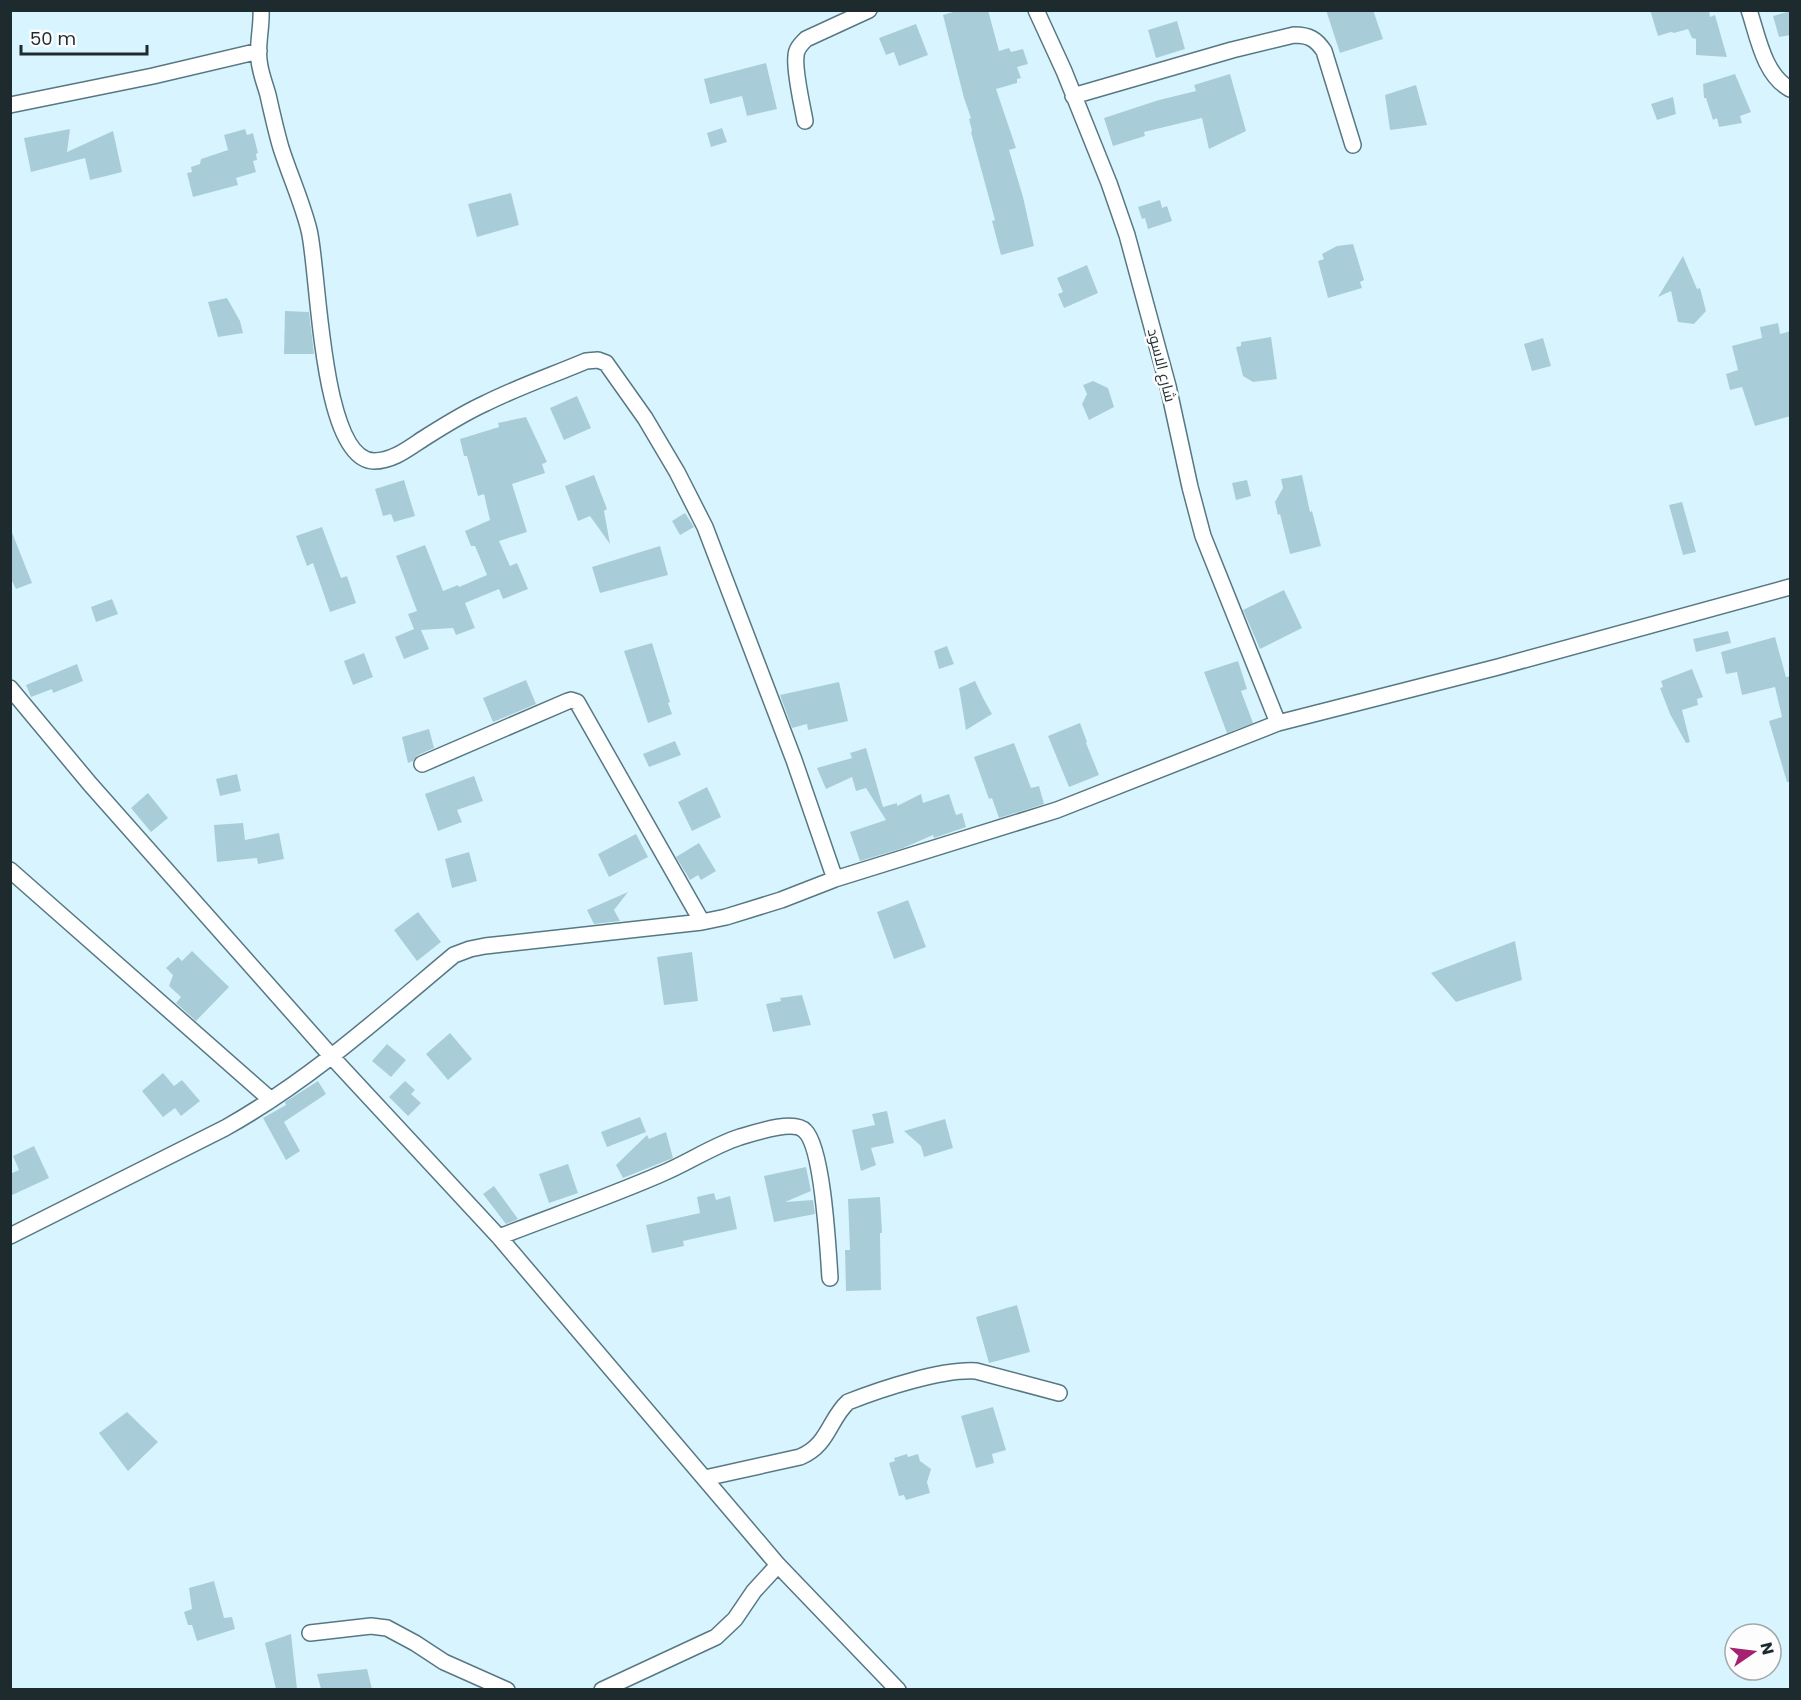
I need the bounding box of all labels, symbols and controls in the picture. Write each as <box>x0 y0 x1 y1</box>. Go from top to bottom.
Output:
scale bar <box>21 18 147 56</box>
text: 50 m <box>30 26 76 51</box>
street label: شارع الاسود <box>1142 326 1181 404</box>
north arrow <box>1723 1622 1783 1682</box>
text: N <box>1754 1640 1780 1657</box>

